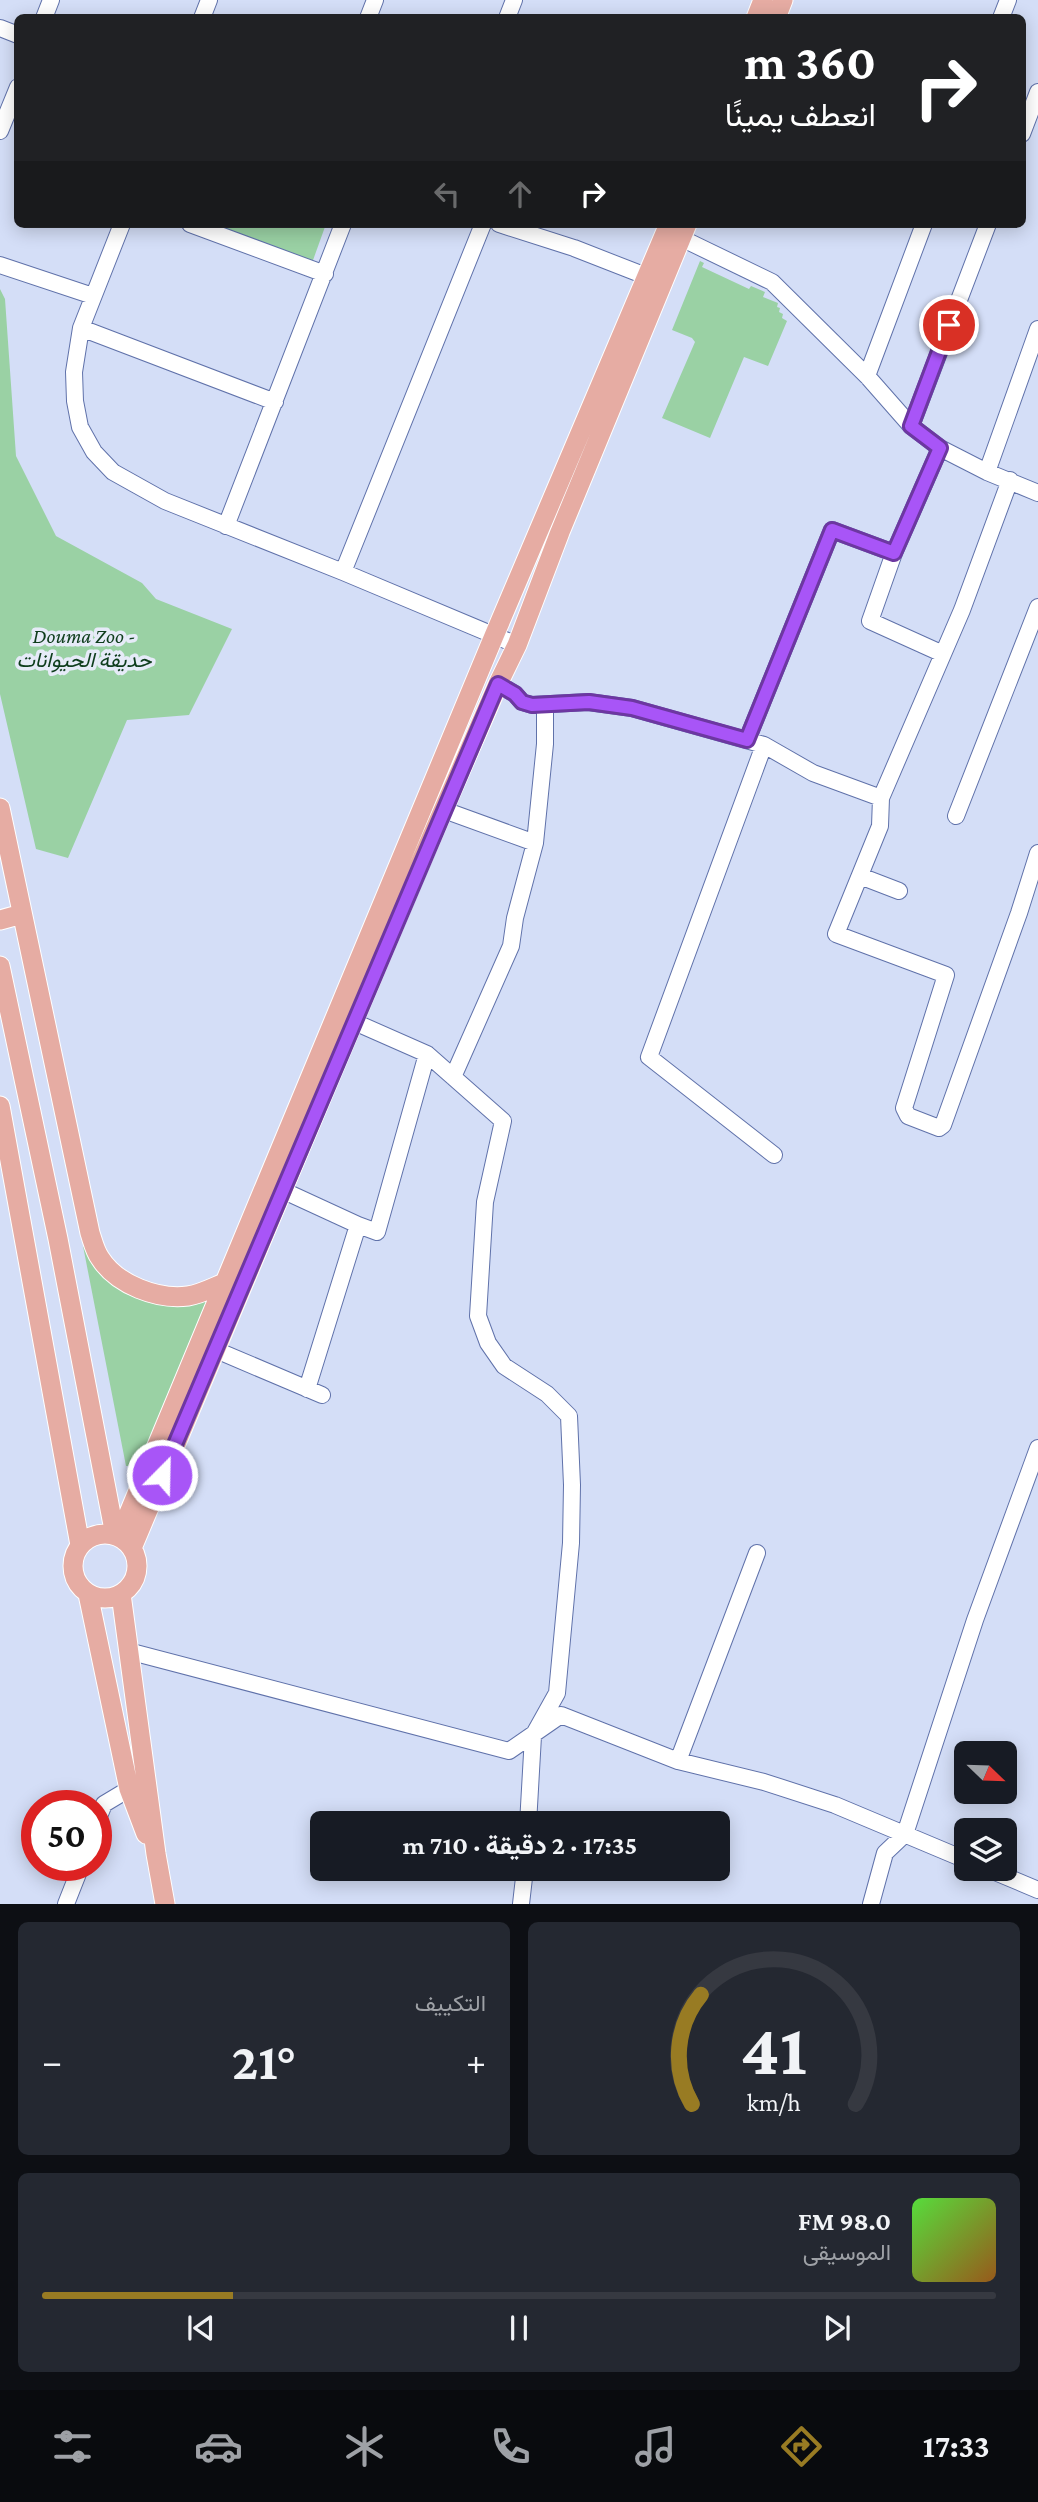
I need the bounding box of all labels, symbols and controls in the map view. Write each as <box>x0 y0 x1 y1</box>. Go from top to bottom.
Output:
text: 360 m <box>745 35 876 90</box>
icon: right <box>900 42 991 133</box>
text: انعطف يمينًا <box>725 97 876 133</box>
icon: left <box>428 175 466 213</box>
icon: ahead <box>501 175 539 213</box>
icon: right <box>574 175 612 213</box>
pin <box>919 295 979 355</box>
icon: arrive <box>930 306 968 344</box>
park label: Douma Zoo - حديقة الحيوانات <box>16 624 152 673</box>
position arrow <box>125 1438 199 1512</box>
north arrow <box>954 1741 1017 1804</box>
map controls <box>954 1741 1017 1881</box>
speed limit sign: 50 <box>21 1790 112 1881</box>
button: layers <box>954 1818 1017 1881</box>
text: 17:35 · 2 دقيقة · 710 m <box>403 1831 637 1860</box>
text: التكييف <box>415 1990 486 2016</box>
text: 41 <box>741 2010 807 2091</box>
text: 21° <box>232 2032 296 2090</box>
text: − <box>42 2040 62 2082</box>
text: + <box>466 2040 486 2082</box>
text: km/h <box>747 2089 801 2116</box>
text: 98.0 FM <box>798 2207 891 2236</box>
text: الموسيقى <box>803 2239 891 2265</box>
icon: previous <box>182 2309 220 2347</box>
icon: pause <box>500 2309 538 2347</box>
icon: next <box>818 2309 856 2347</box>
icon: filters <box>48 2422 97 2471</box>
icon: car <box>194 2422 243 2471</box>
icon: climate <box>340 2422 389 2471</box>
icon: phone <box>486 2422 535 2471</box>
icon: music <box>631 2422 680 2471</box>
icon: directions <box>777 2422 826 2471</box>
text: 17:33 <box>923 2428 990 2464</box>

